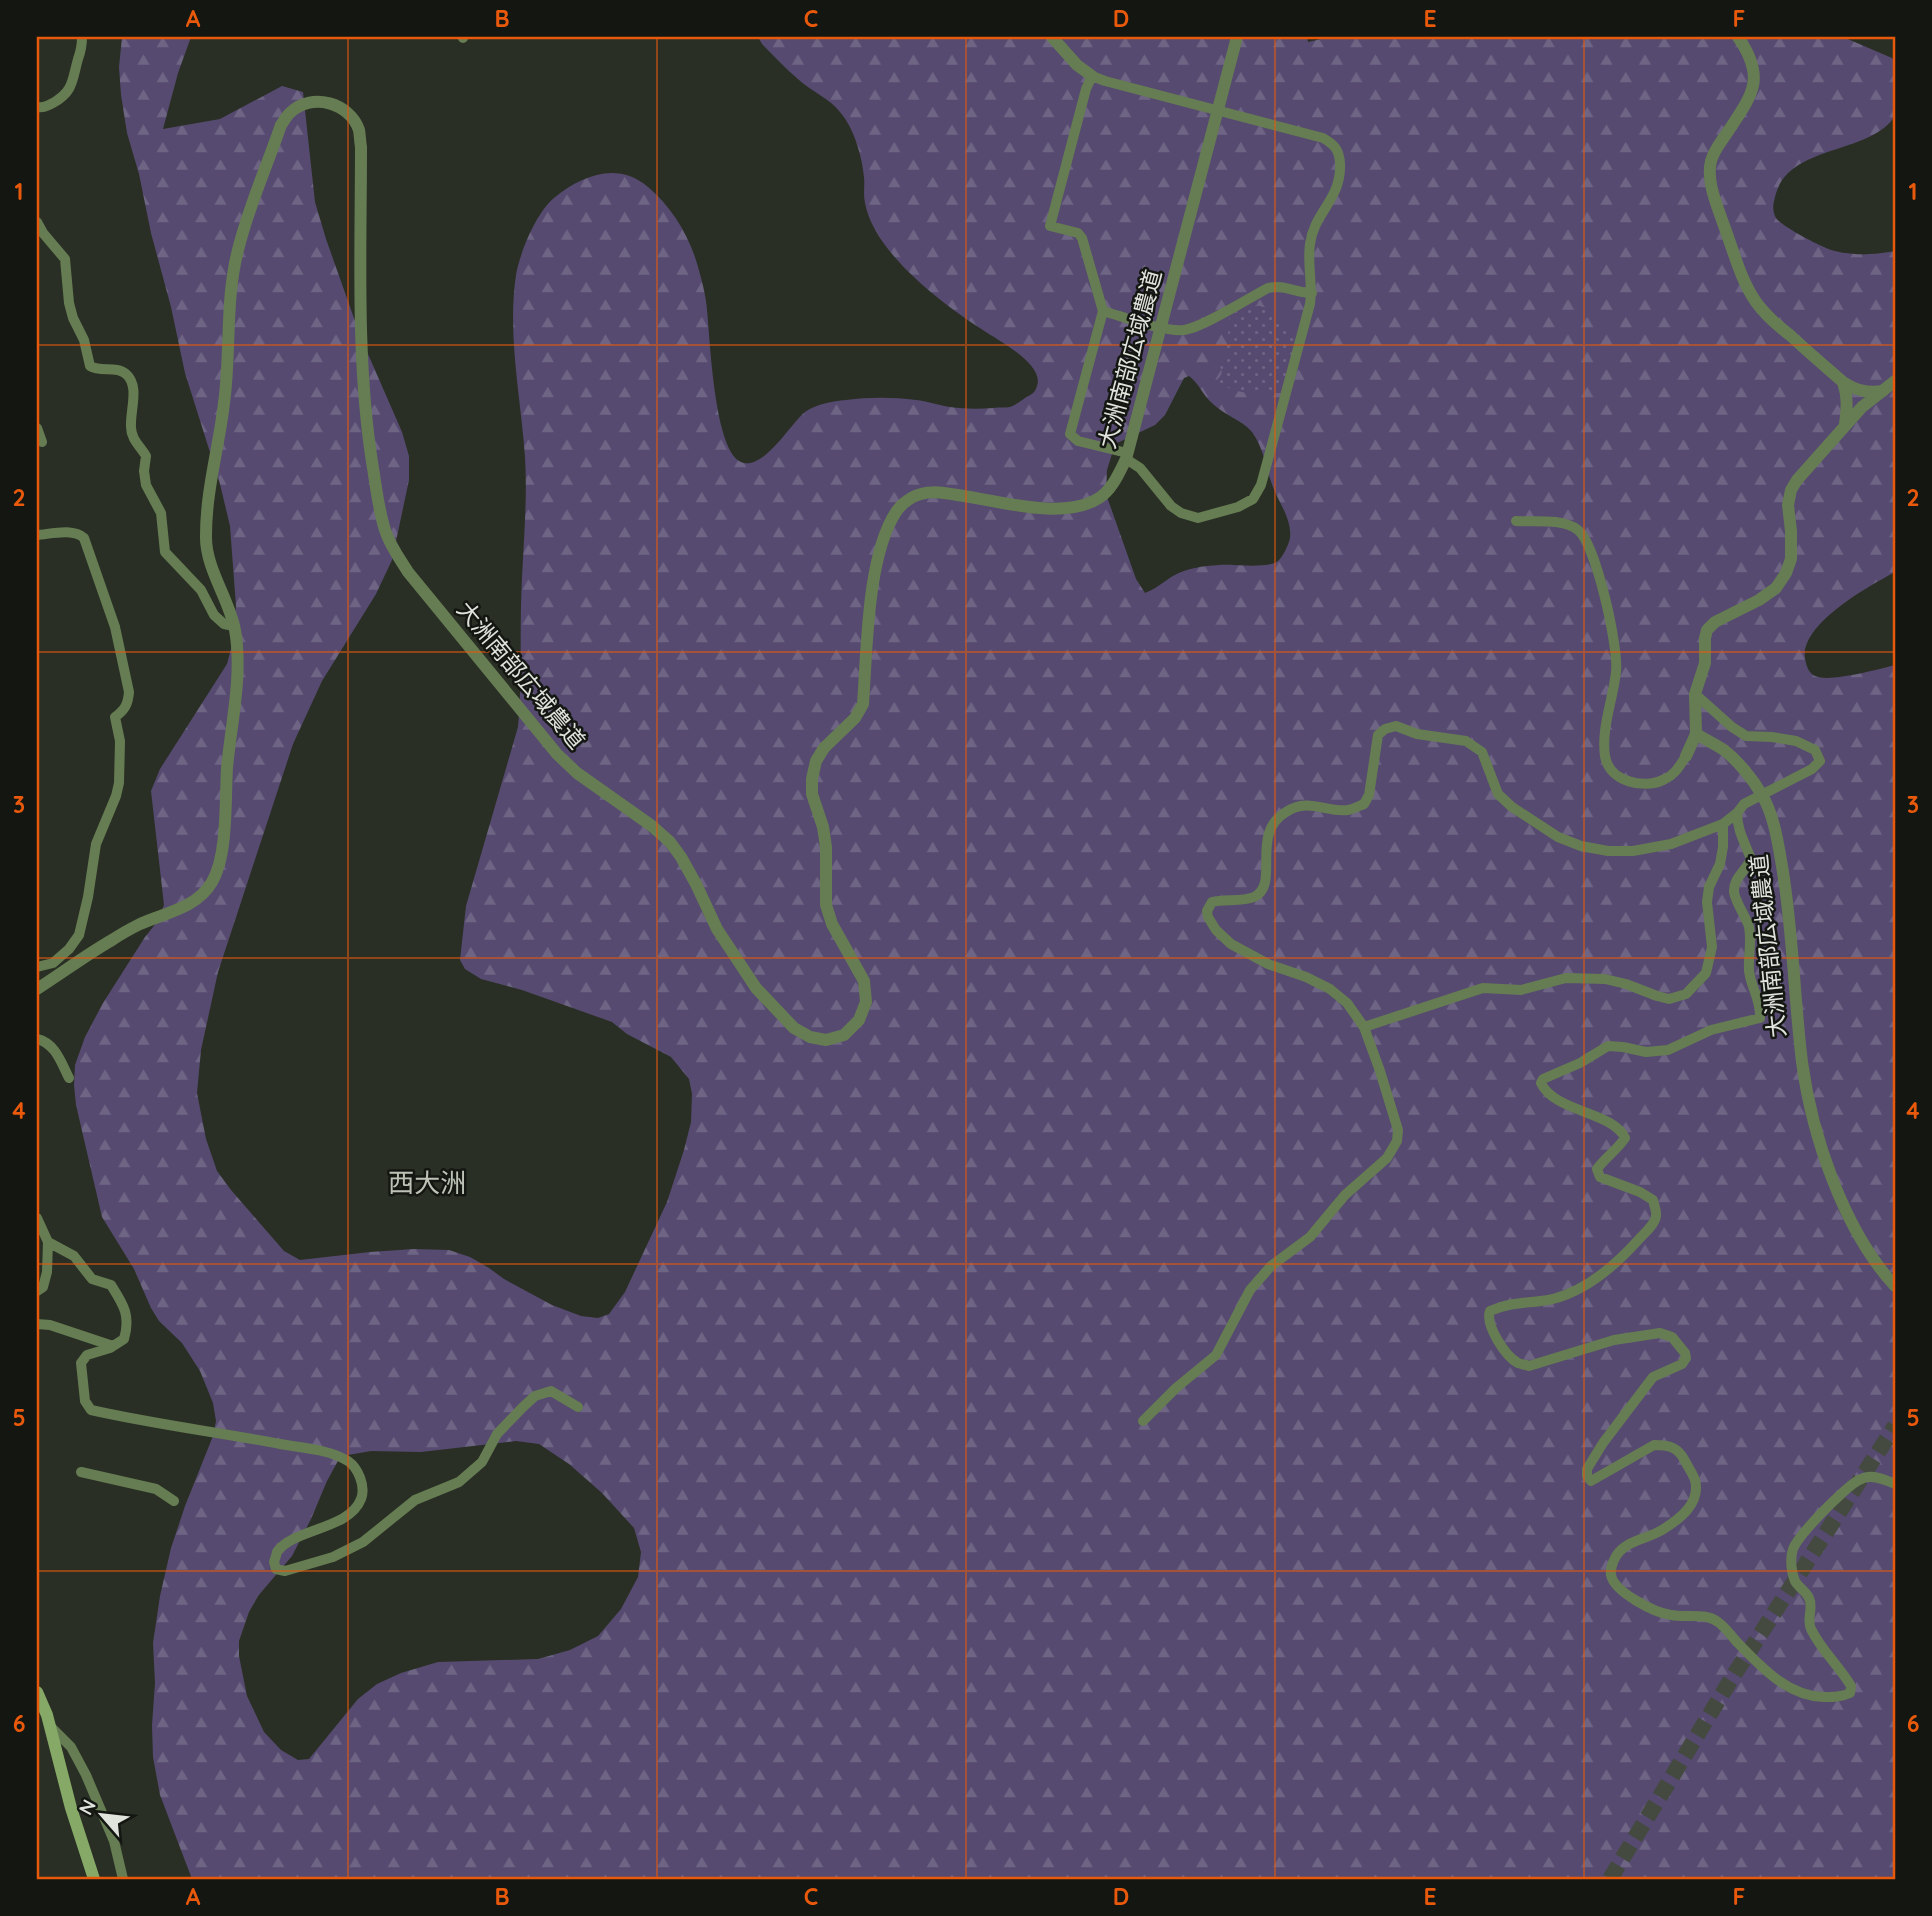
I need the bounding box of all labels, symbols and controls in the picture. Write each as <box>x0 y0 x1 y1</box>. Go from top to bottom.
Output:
text: A <box>186 4 201 33</box>
text: B <box>494 4 510 33</box>
text: C <box>804 4 818 33</box>
text: D <box>1113 4 1129 33</box>
text: E <box>1423 4 1437 33</box>
text: F <box>1733 4 1745 33</box>
text: 1 <box>15 177 23 206</box>
text: 1 <box>1909 177 1917 206</box>
street label: 大洲南部広域農道 <box>1092 266 1167 451</box>
text: 2 <box>12 483 26 512</box>
text: 2 <box>1906 483 1920 512</box>
street label: 大洲南部広域農道 <box>451 595 592 754</box>
text: 3 <box>13 790 25 819</box>
text: 3 <box>1907 790 1919 819</box>
street label: 大洲南部広域農道 <box>1743 853 1792 1039</box>
text: 4 <box>12 1096 26 1125</box>
text: 4 <box>1906 1096 1920 1125</box>
district label: 西大洲 <box>388 1166 466 1199</box>
text: 5 <box>12 1403 26 1432</box>
text: 5 <box>1906 1403 1920 1432</box>
text: 6 <box>13 1709 25 1738</box>
text: 6 <box>1907 1709 1919 1738</box>
north arrow <box>66 1780 136 1850</box>
text: N <box>73 1795 101 1819</box>
text: A <box>186 1882 201 1911</box>
text: B <box>494 1882 510 1911</box>
text: C <box>804 1882 818 1911</box>
text: D <box>1113 1882 1129 1911</box>
text: E <box>1423 1882 1437 1911</box>
text: F <box>1733 1882 1745 1911</box>

